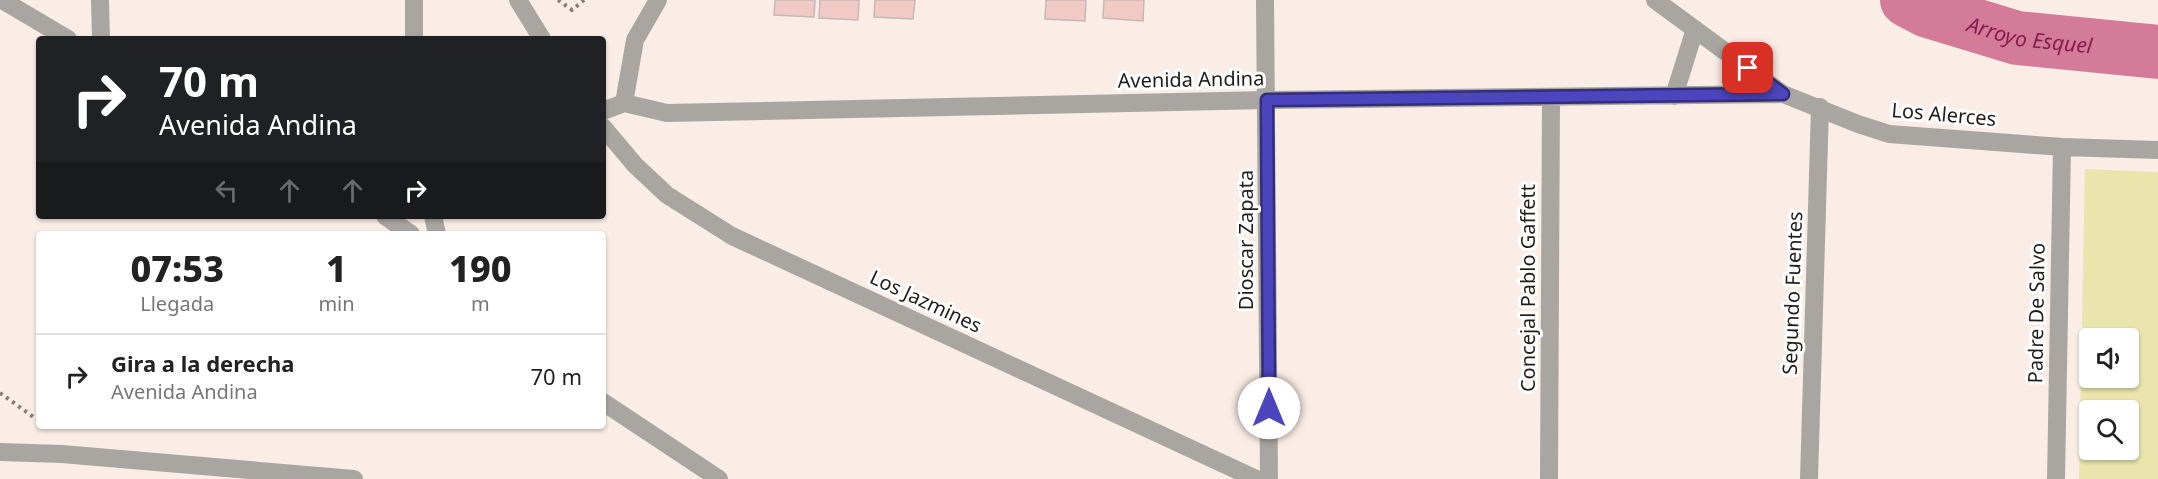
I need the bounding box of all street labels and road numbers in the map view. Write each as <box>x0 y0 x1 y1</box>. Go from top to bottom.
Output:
street label: Avenida Andina <box>1117 64 1265 94</box>
street label: Los Alerces <box>1891 96 1997 132</box>
street label: Dioscar Zapata <box>1232 170 1259 310</box>
street label: Concejal Pablo Gaffett <box>1514 184 1541 392</box>
street label: Segundo Fuentes <box>1776 211 1808 375</box>
street label: Padre De Salvo <box>2021 242 2051 384</box>
street label: Los Jazmines <box>866 263 986 339</box>

